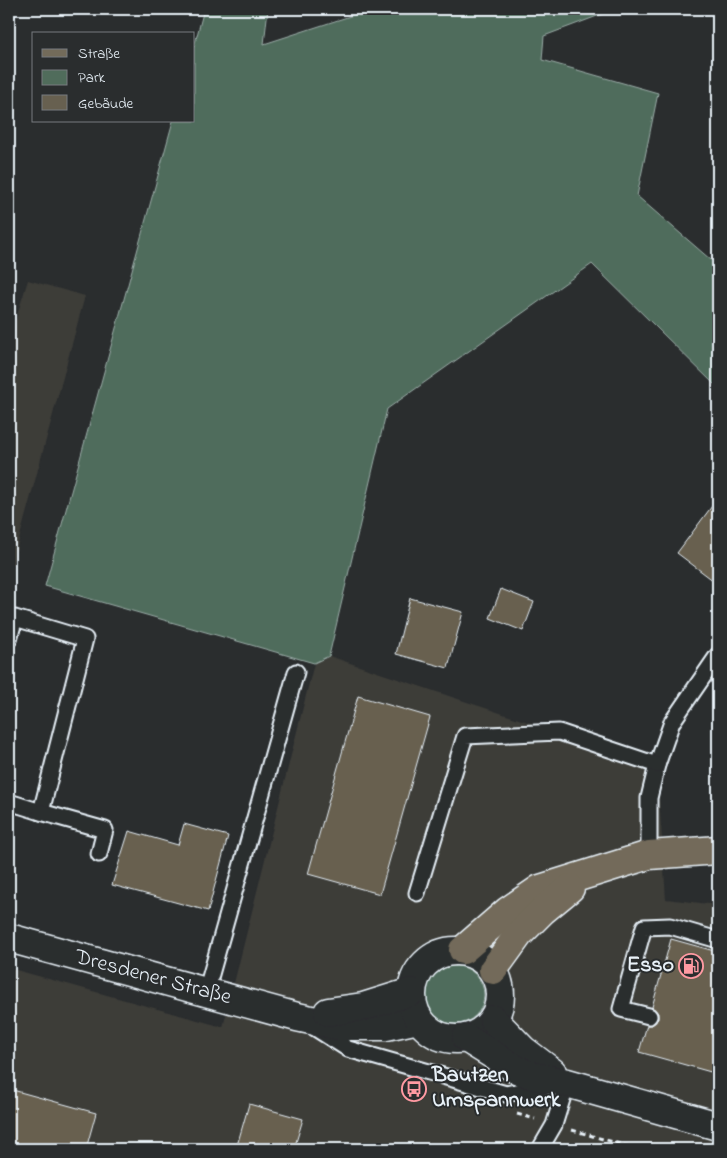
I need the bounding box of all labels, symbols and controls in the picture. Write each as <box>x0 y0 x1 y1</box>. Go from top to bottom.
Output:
legend <box>32 32 195 122</box>
text: Straße <box>78 43 120 65</box>
text: Park <box>78 67 106 89</box>
text: Gebäude <box>78 93 134 115</box>
street label: Dresdener Straße <box>70 941 235 1014</box>
place label: Esso <box>627 950 674 982</box>
fuel station icon: Esso <box>678 953 704 979</box>
place label: Bautzen Umspannwerk <box>431 1060 562 1117</box>
bus stop icon: Bautzen Umspannwerk <box>401 1076 427 1102</box>

